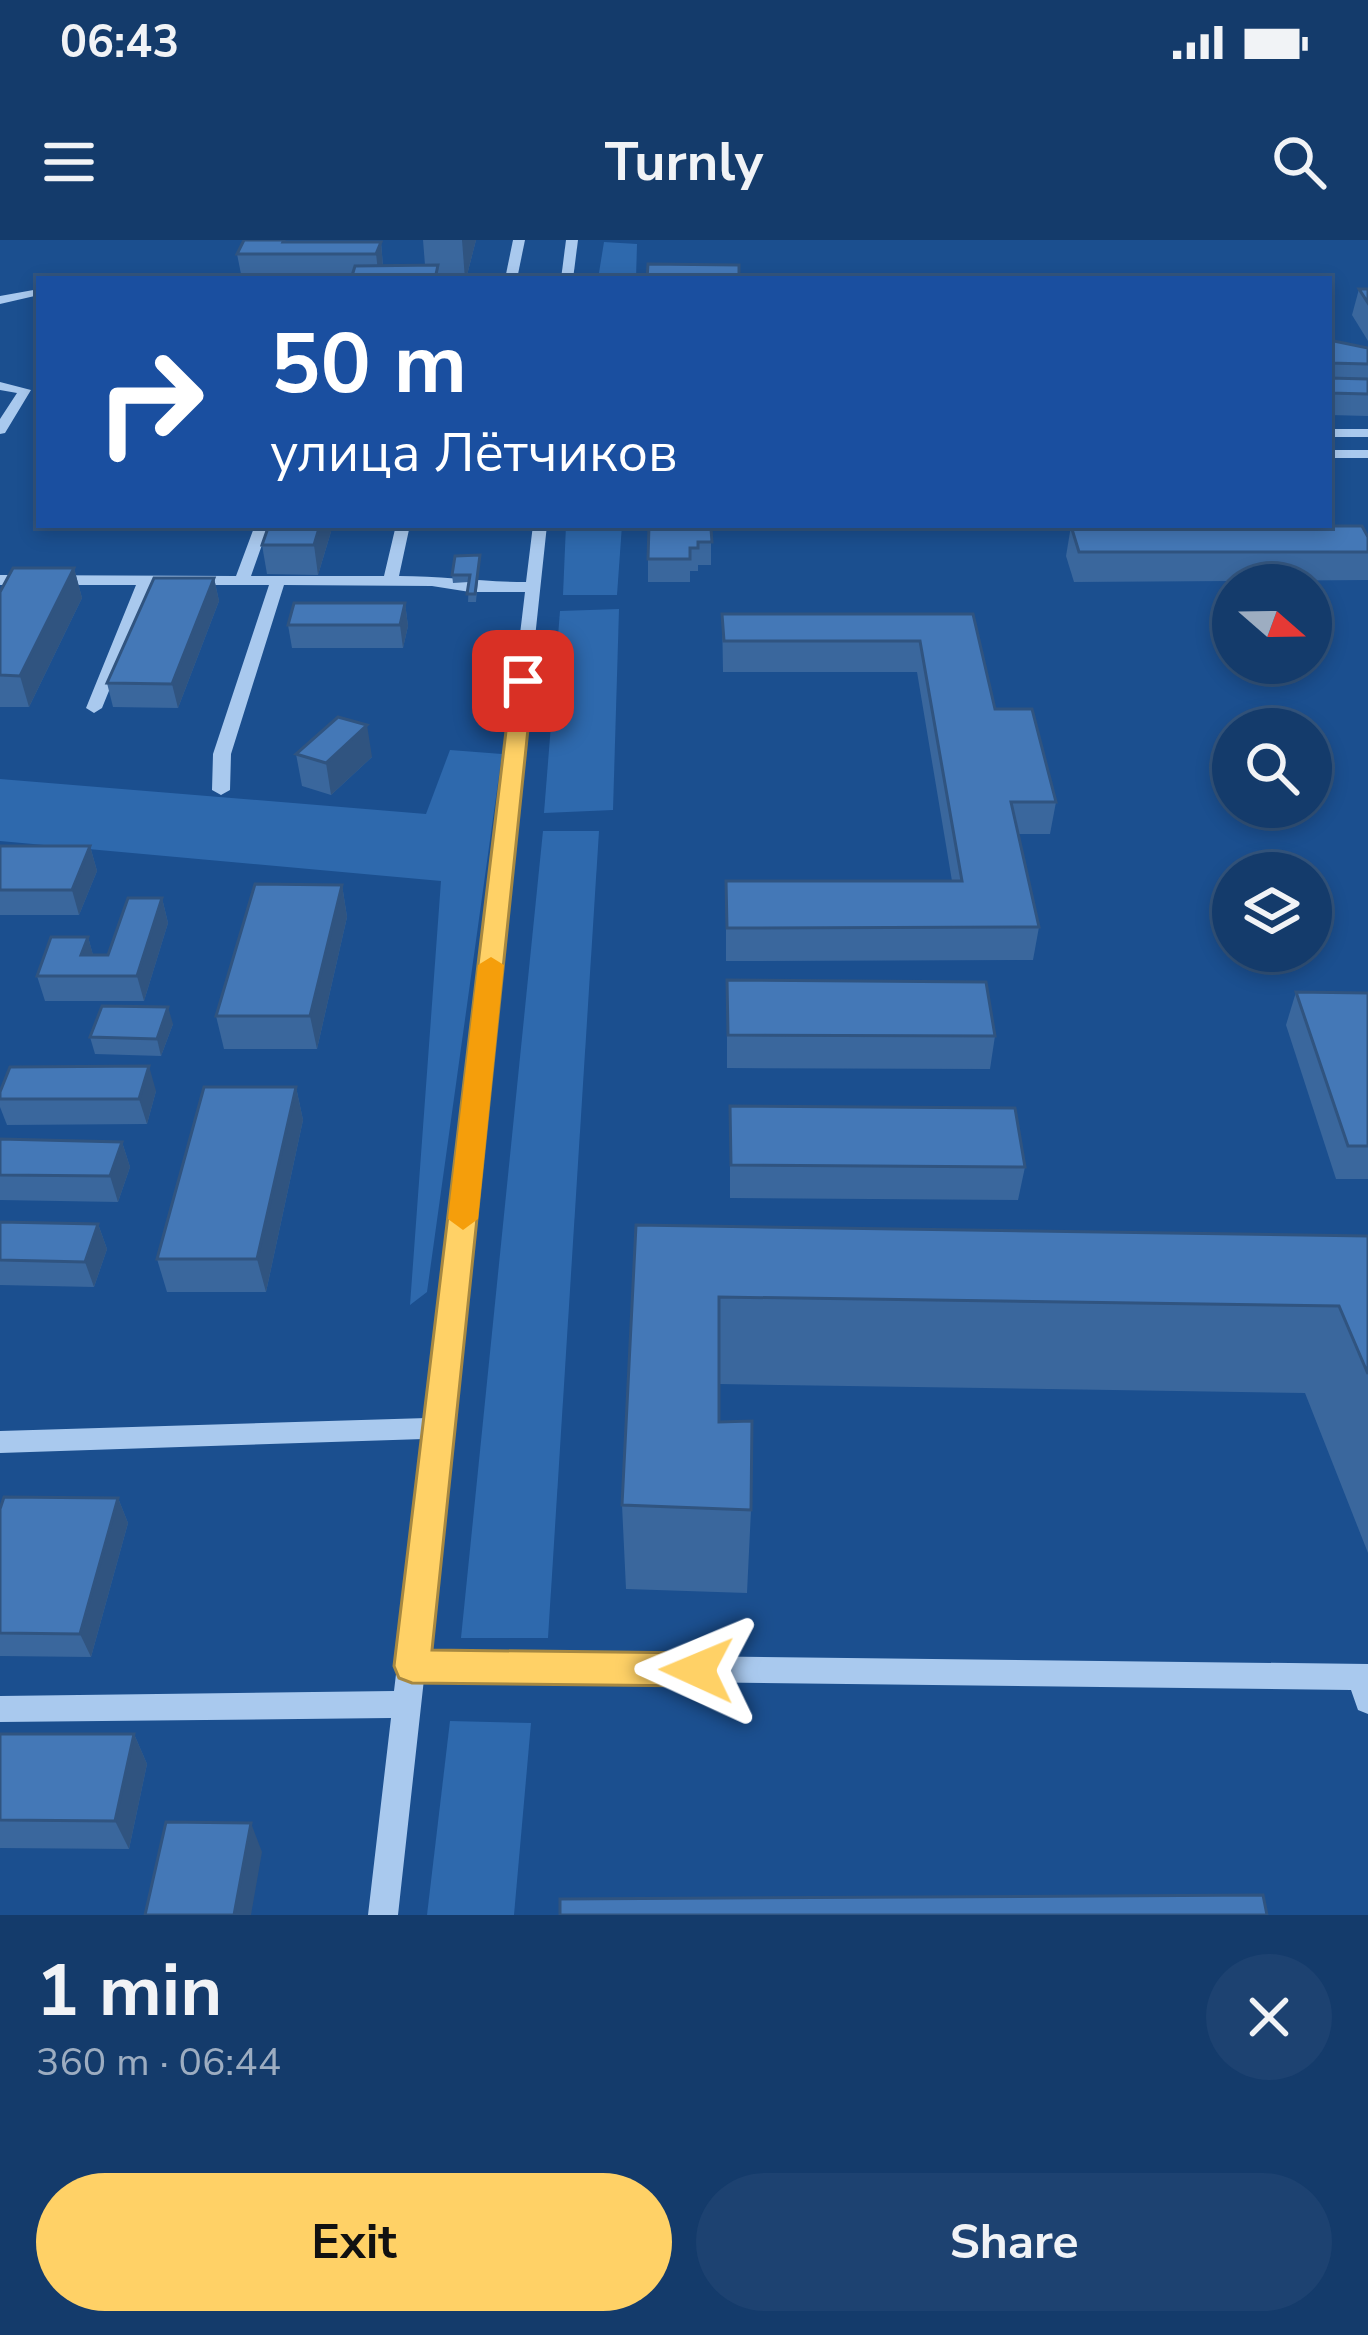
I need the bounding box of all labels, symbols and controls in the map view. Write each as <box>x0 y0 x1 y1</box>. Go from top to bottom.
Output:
text: 06:43 <box>60 12 179 73</box>
text: Turnly <box>605 125 763 199</box>
icon: menu <box>36 129 102 195</box>
icon: search <box>1266 129 1332 195</box>
text: 50 m <box>270 307 467 422</box>
icon: right <box>72 324 228 480</box>
text: улица Лётчиков <box>270 416 678 490</box>
north arrow <box>1212 564 1332 684</box>
map controls <box>1212 564 1332 972</box>
pin <box>472 630 574 732</box>
icon: arrive <box>490 648 556 714</box>
button: search <box>1212 708 1332 828</box>
button: layers <box>1212 852 1332 972</box>
position arrow <box>634 1607 760 1733</box>
text: 1 min <box>36 1942 222 2040</box>
button: close <box>1206 1954 1332 2080</box>
text: 360 m · 06:44 <box>36 2036 281 2089</box>
button: Exit <box>36 2173 672 2311</box>
button: Share <box>696 2173 1332 2311</box>

